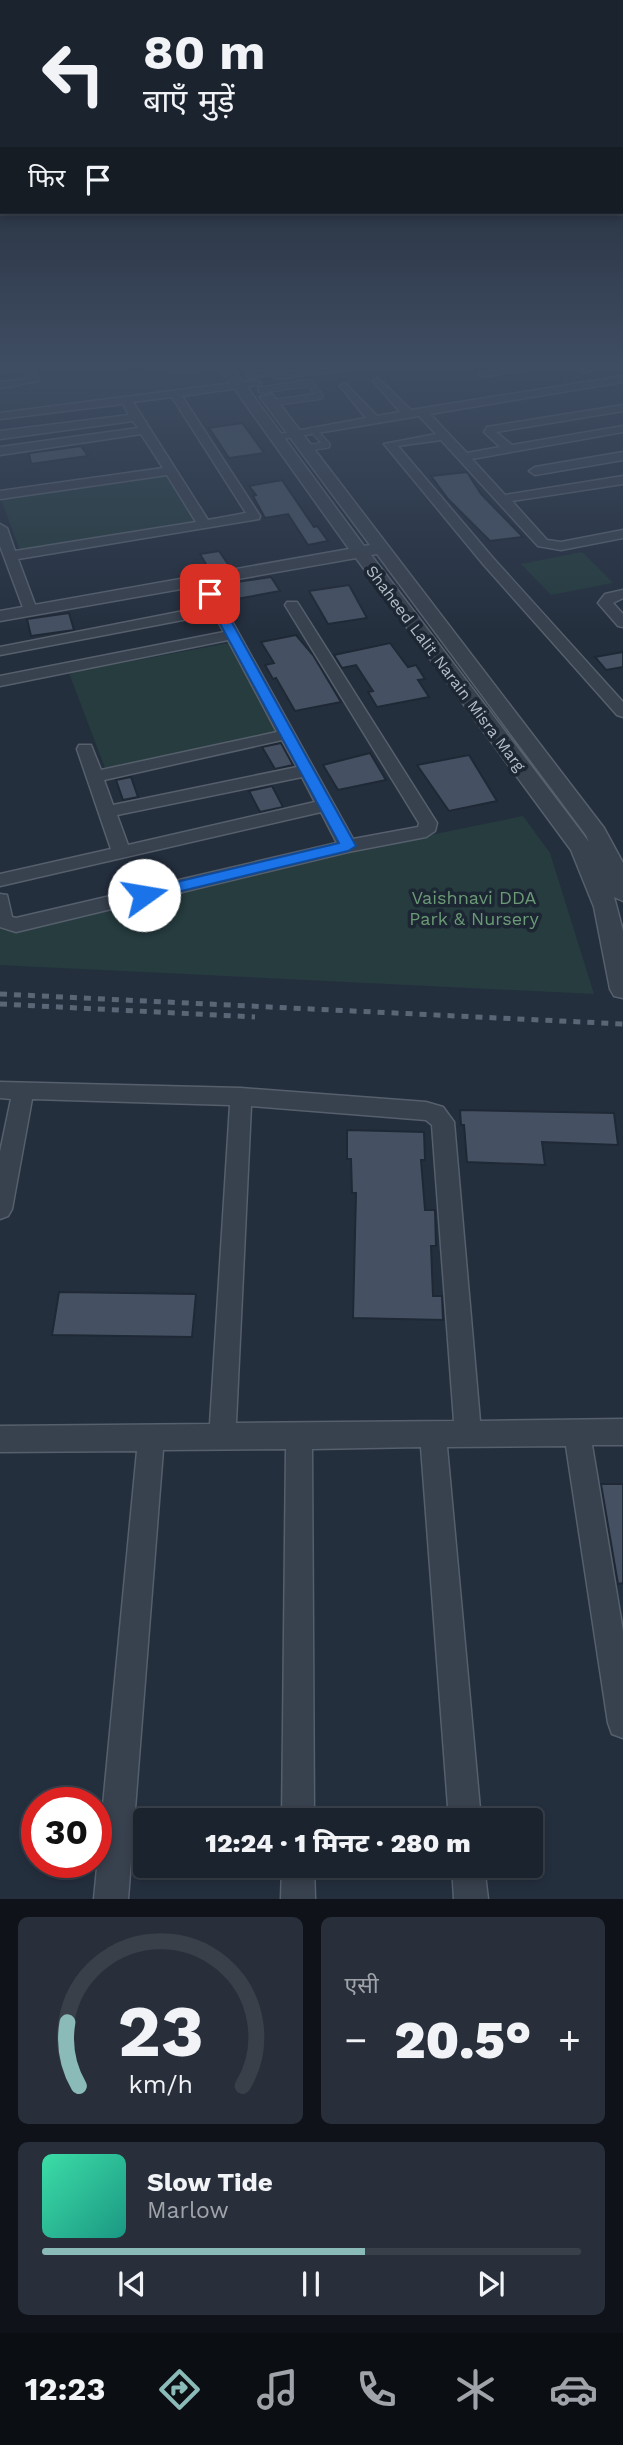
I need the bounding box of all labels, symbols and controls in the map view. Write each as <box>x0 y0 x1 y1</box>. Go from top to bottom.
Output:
text: 80 m <box>143 23 265 81</box>
icon: left <box>28 28 119 119</box>
text: बाएँ मुड़ें <box>143 82 234 120</box>
icon: arrive <box>79 161 117 199</box>
text: फिर <box>28 163 65 193</box>
street label: Shaheed Lalit Narain Misra Marg <box>362 562 530 775</box>
pin <box>180 564 240 624</box>
icon: arrive <box>191 575 229 613</box>
position arrow <box>107 858 181 932</box>
park label: Vaishnavi DDA Park & Nursery <box>409 887 539 929</box>
speed limit sign: 30 <box>21 1787 112 1878</box>
text: 12:24 · 1 मिनट · 280 m <box>205 1828 471 1858</box>
text: एसी <box>345 1972 379 1999</box>
text: 23 <box>117 1989 204 2075</box>
text: 20.5° <box>394 2010 531 2071</box>
text: − <box>345 2018 367 2062</box>
text: + <box>558 2018 581 2062</box>
text: km/h <box>128 2070 192 2099</box>
text: Slow Tide <box>147 2167 273 2197</box>
text: Marlow <box>147 2197 229 2224</box>
icon: previous <box>113 2265 151 2303</box>
icon: pause <box>292 2265 330 2303</box>
icon: next <box>472 2265 510 2303</box>
icon: directions <box>155 2365 204 2414</box>
icon: music <box>253 2365 302 2414</box>
icon: phone <box>352 2365 401 2414</box>
icon: climate <box>451 2365 500 2414</box>
icon: car <box>549 2365 598 2414</box>
text: 12:23 <box>25 2370 105 2408</box>

